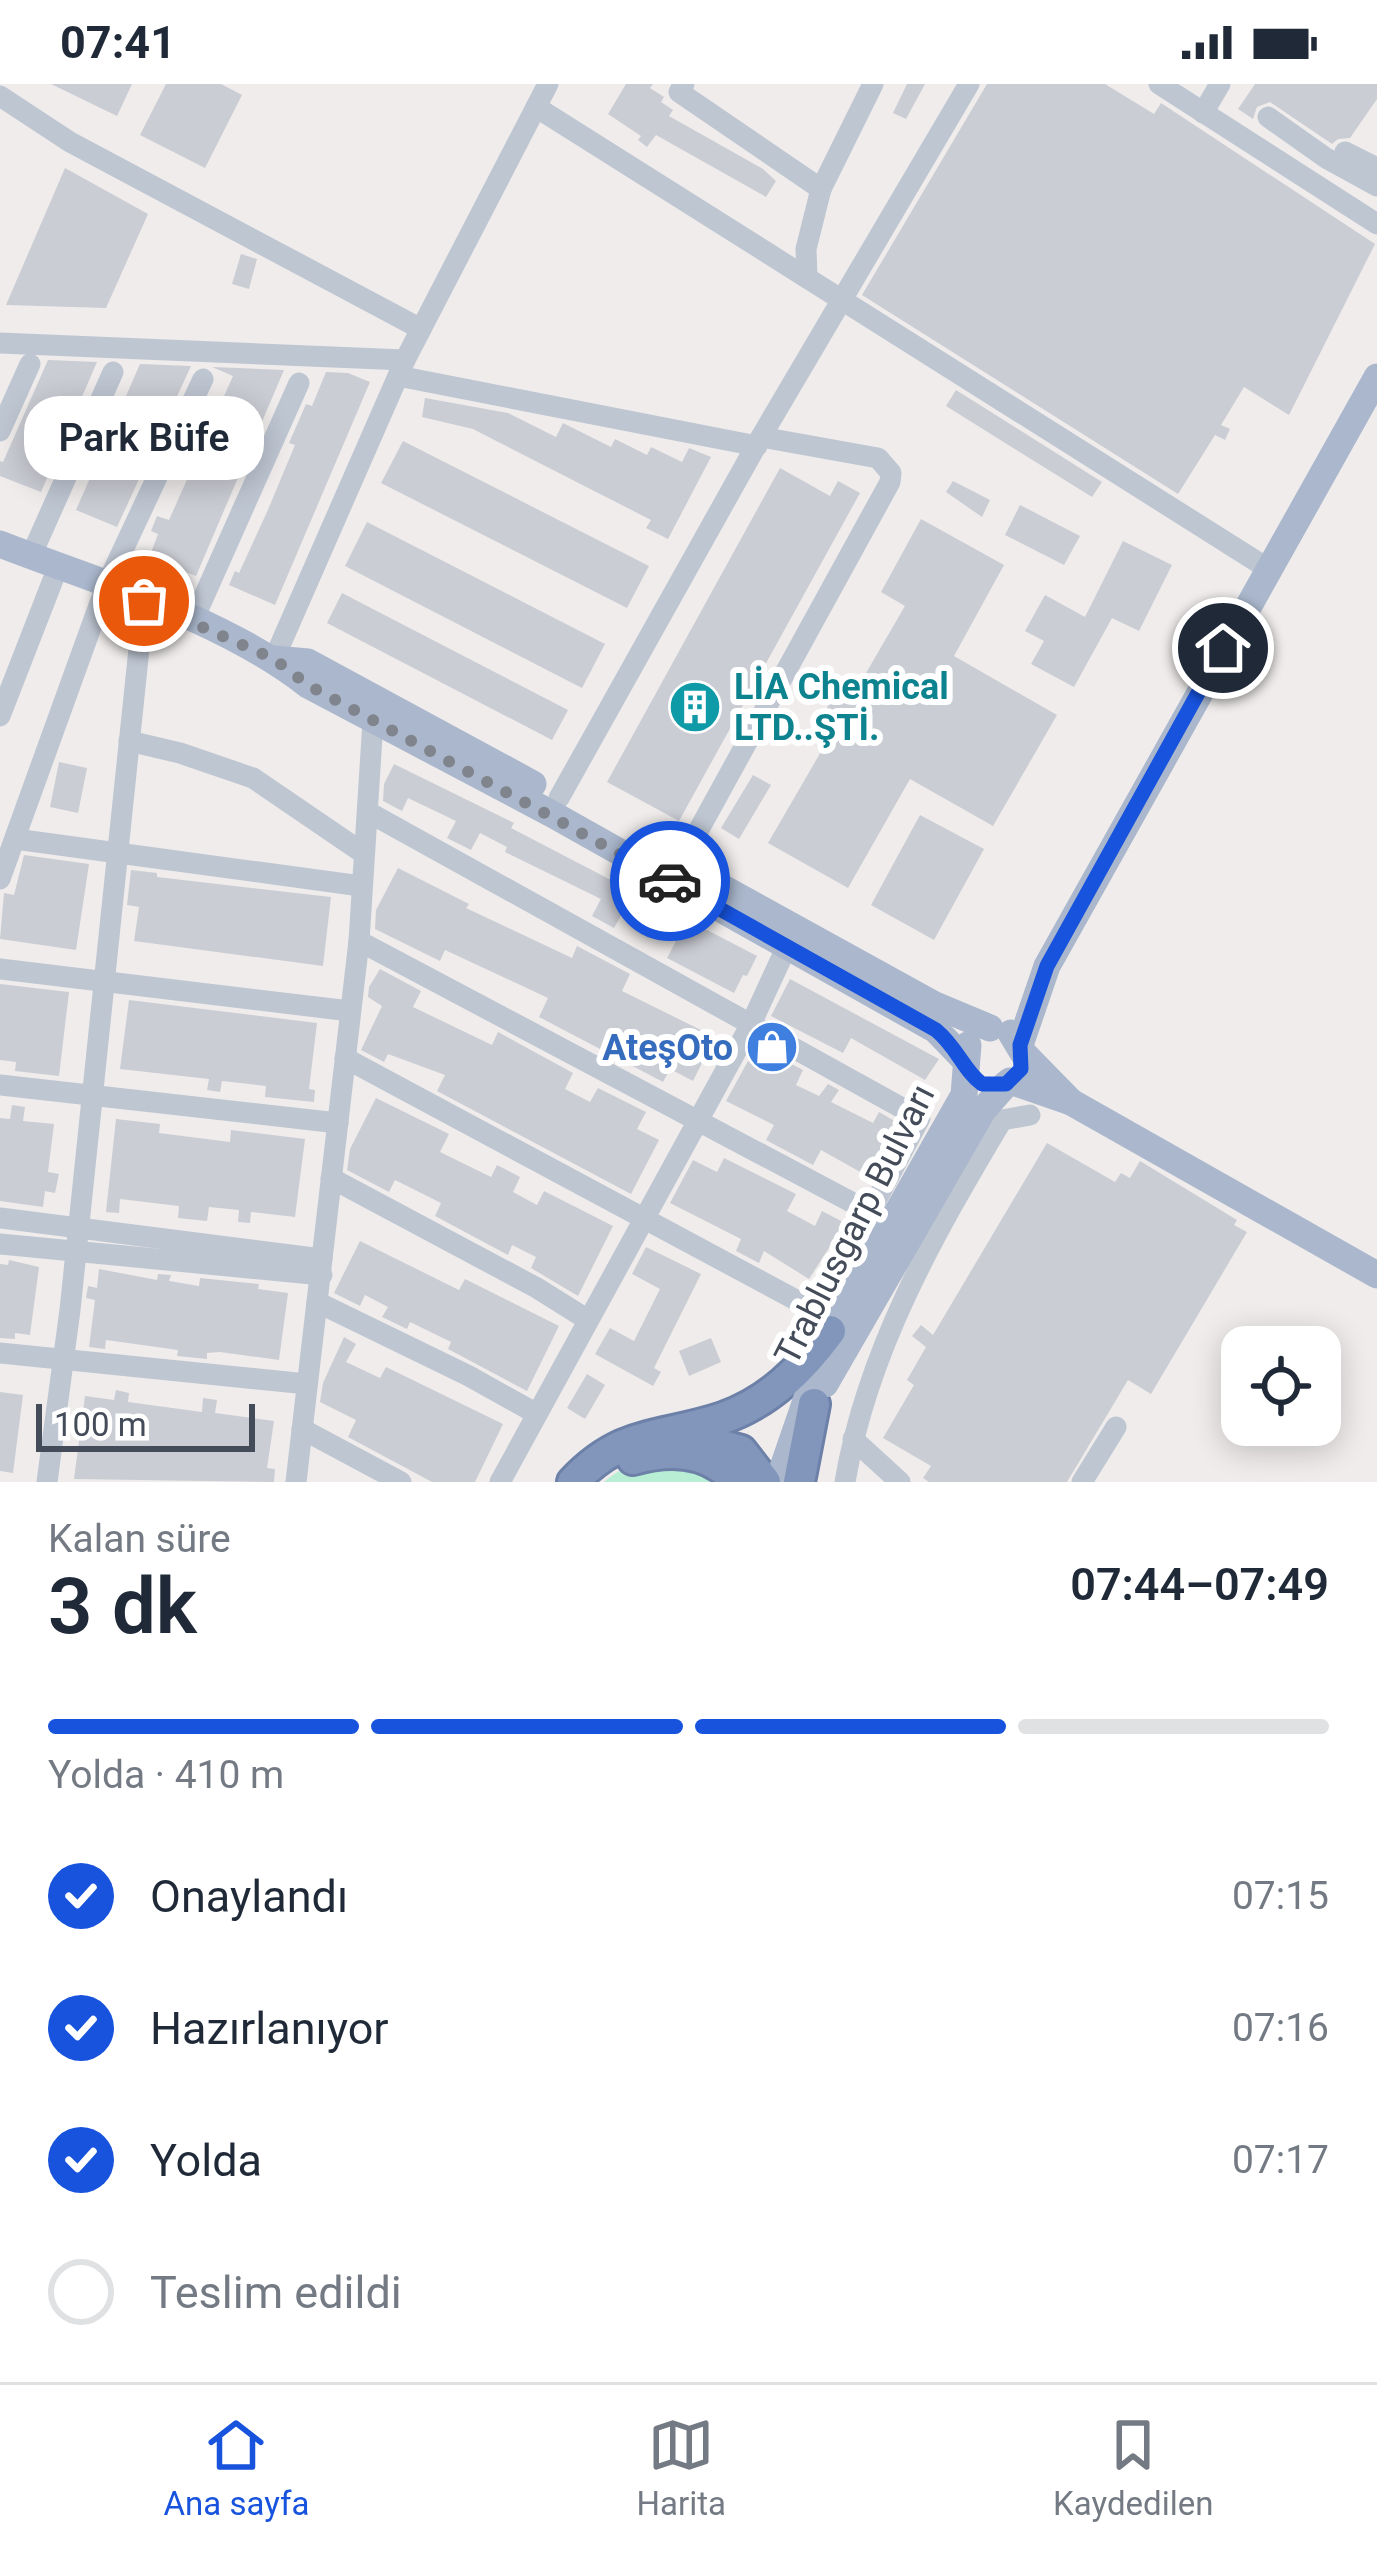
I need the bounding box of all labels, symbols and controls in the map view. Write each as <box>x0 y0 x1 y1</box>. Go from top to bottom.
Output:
text: 07:41 <box>60 16 176 69</box>
callout: Park Büfe <box>24 397 264 481</box>
text: Park Büfe <box>59 415 230 461</box>
pin <box>93 550 195 652</box>
icon: bag <box>111 568 177 634</box>
pin <box>1172 597 1274 699</box>
icon: home <box>1190 615 1256 681</box>
place label: LİA Chemical LTD..ŞTİ. <box>734 666 949 749</box>
building icon: LİA Chemical LTD..ŞTİ. <box>667 679 723 735</box>
courier <box>610 821 730 941</box>
icon: car <box>637 848 703 914</box>
shop icon: AteşOto <box>744 1019 800 1075</box>
place label: AteşOto <box>602 1027 733 1069</box>
street label: Trablusgarp Bulvarı <box>766 1077 944 1372</box>
map controls <box>1221 1326 1341 1446</box>
button: locate <box>1221 1326 1341 1446</box>
scale bar <box>36 1398 255 1451</box>
text: 100 m <box>54 1405 147 1444</box>
text: Kalan süre <box>48 1516 231 1562</box>
text: 07:44–07:49 <box>1070 1558 1329 1611</box>
text: 3 dk <box>48 1561 197 1652</box>
text: Yolda · 410 m <box>48 1752 284 1798</box>
icon: check <box>48 1863 114 1929</box>
text: Onaylandı <box>150 1870 348 1923</box>
text: 07:15 <box>1232 1873 1329 1919</box>
icon: check <box>48 1995 114 2061</box>
text: Hazırlanıyor <box>150 2002 389 2055</box>
text: 07:16 <box>1232 2005 1329 2051</box>
icon: check <box>48 2127 114 2193</box>
text: Yolda <box>150 2134 262 2187</box>
text: 07:17 <box>1232 2137 1329 2183</box>
text: Teslim edildi <box>150 2266 402 2319</box>
tab: Ana sayfa <box>164 2412 309 2523</box>
tab: Harita <box>637 2412 726 2523</box>
tab: Kaydedilen <box>1053 2412 1213 2523</box>

